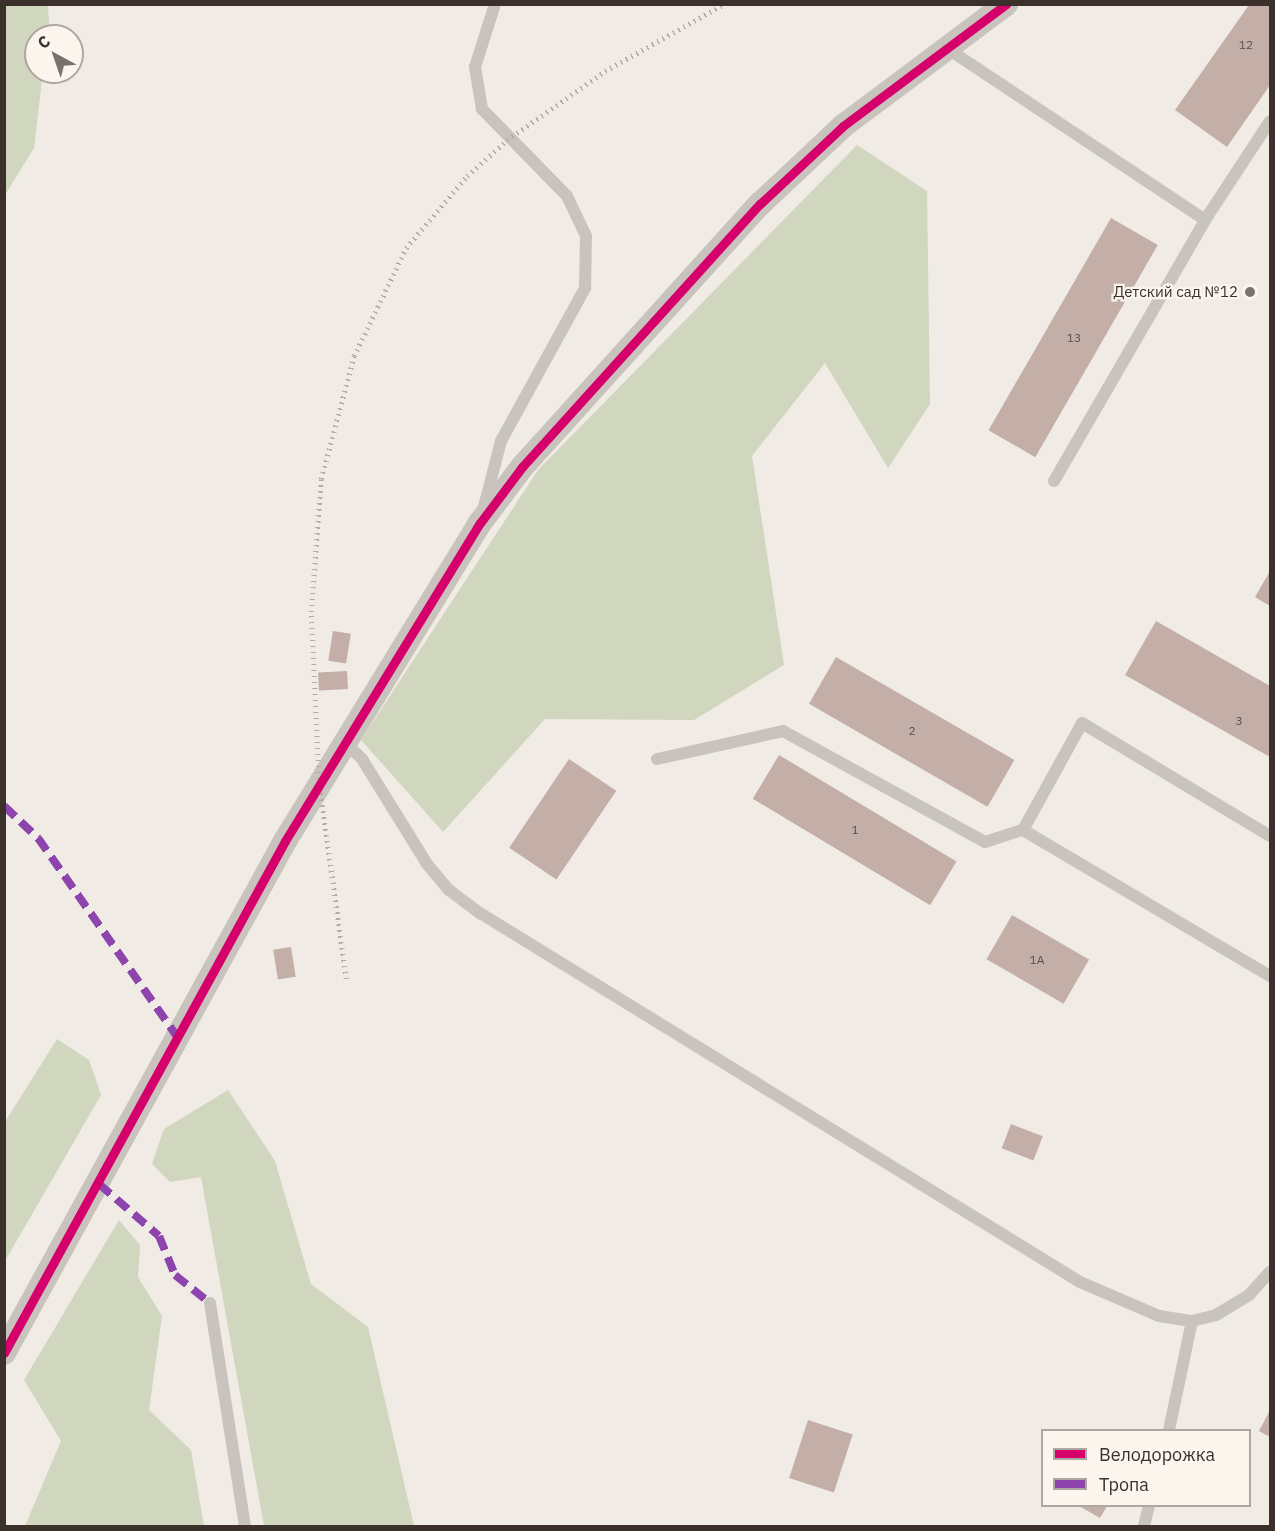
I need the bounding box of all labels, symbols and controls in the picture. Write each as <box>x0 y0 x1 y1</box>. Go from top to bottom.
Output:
north arrow <box>24 24 84 84</box>
text: С <box>33 31 54 53</box>
house number: 12 <box>1239 38 1253 52</box>
place label: Детский сад №12 <box>1113 283 1238 301</box>
marker: Детский сад №12 <box>1243 285 1257 299</box>
house number: 13 <box>1067 331 1081 345</box>
house number: 3 <box>1235 714 1243 728</box>
house number: 2 <box>908 724 916 738</box>
house number: 1 <box>851 823 859 837</box>
house number: 1А <box>1030 953 1044 967</box>
legend <box>1041 1429 1251 1507</box>
text: Велодорожка <box>1099 1443 1215 1466</box>
text: Тропа <box>1099 1473 1149 1496</box>

